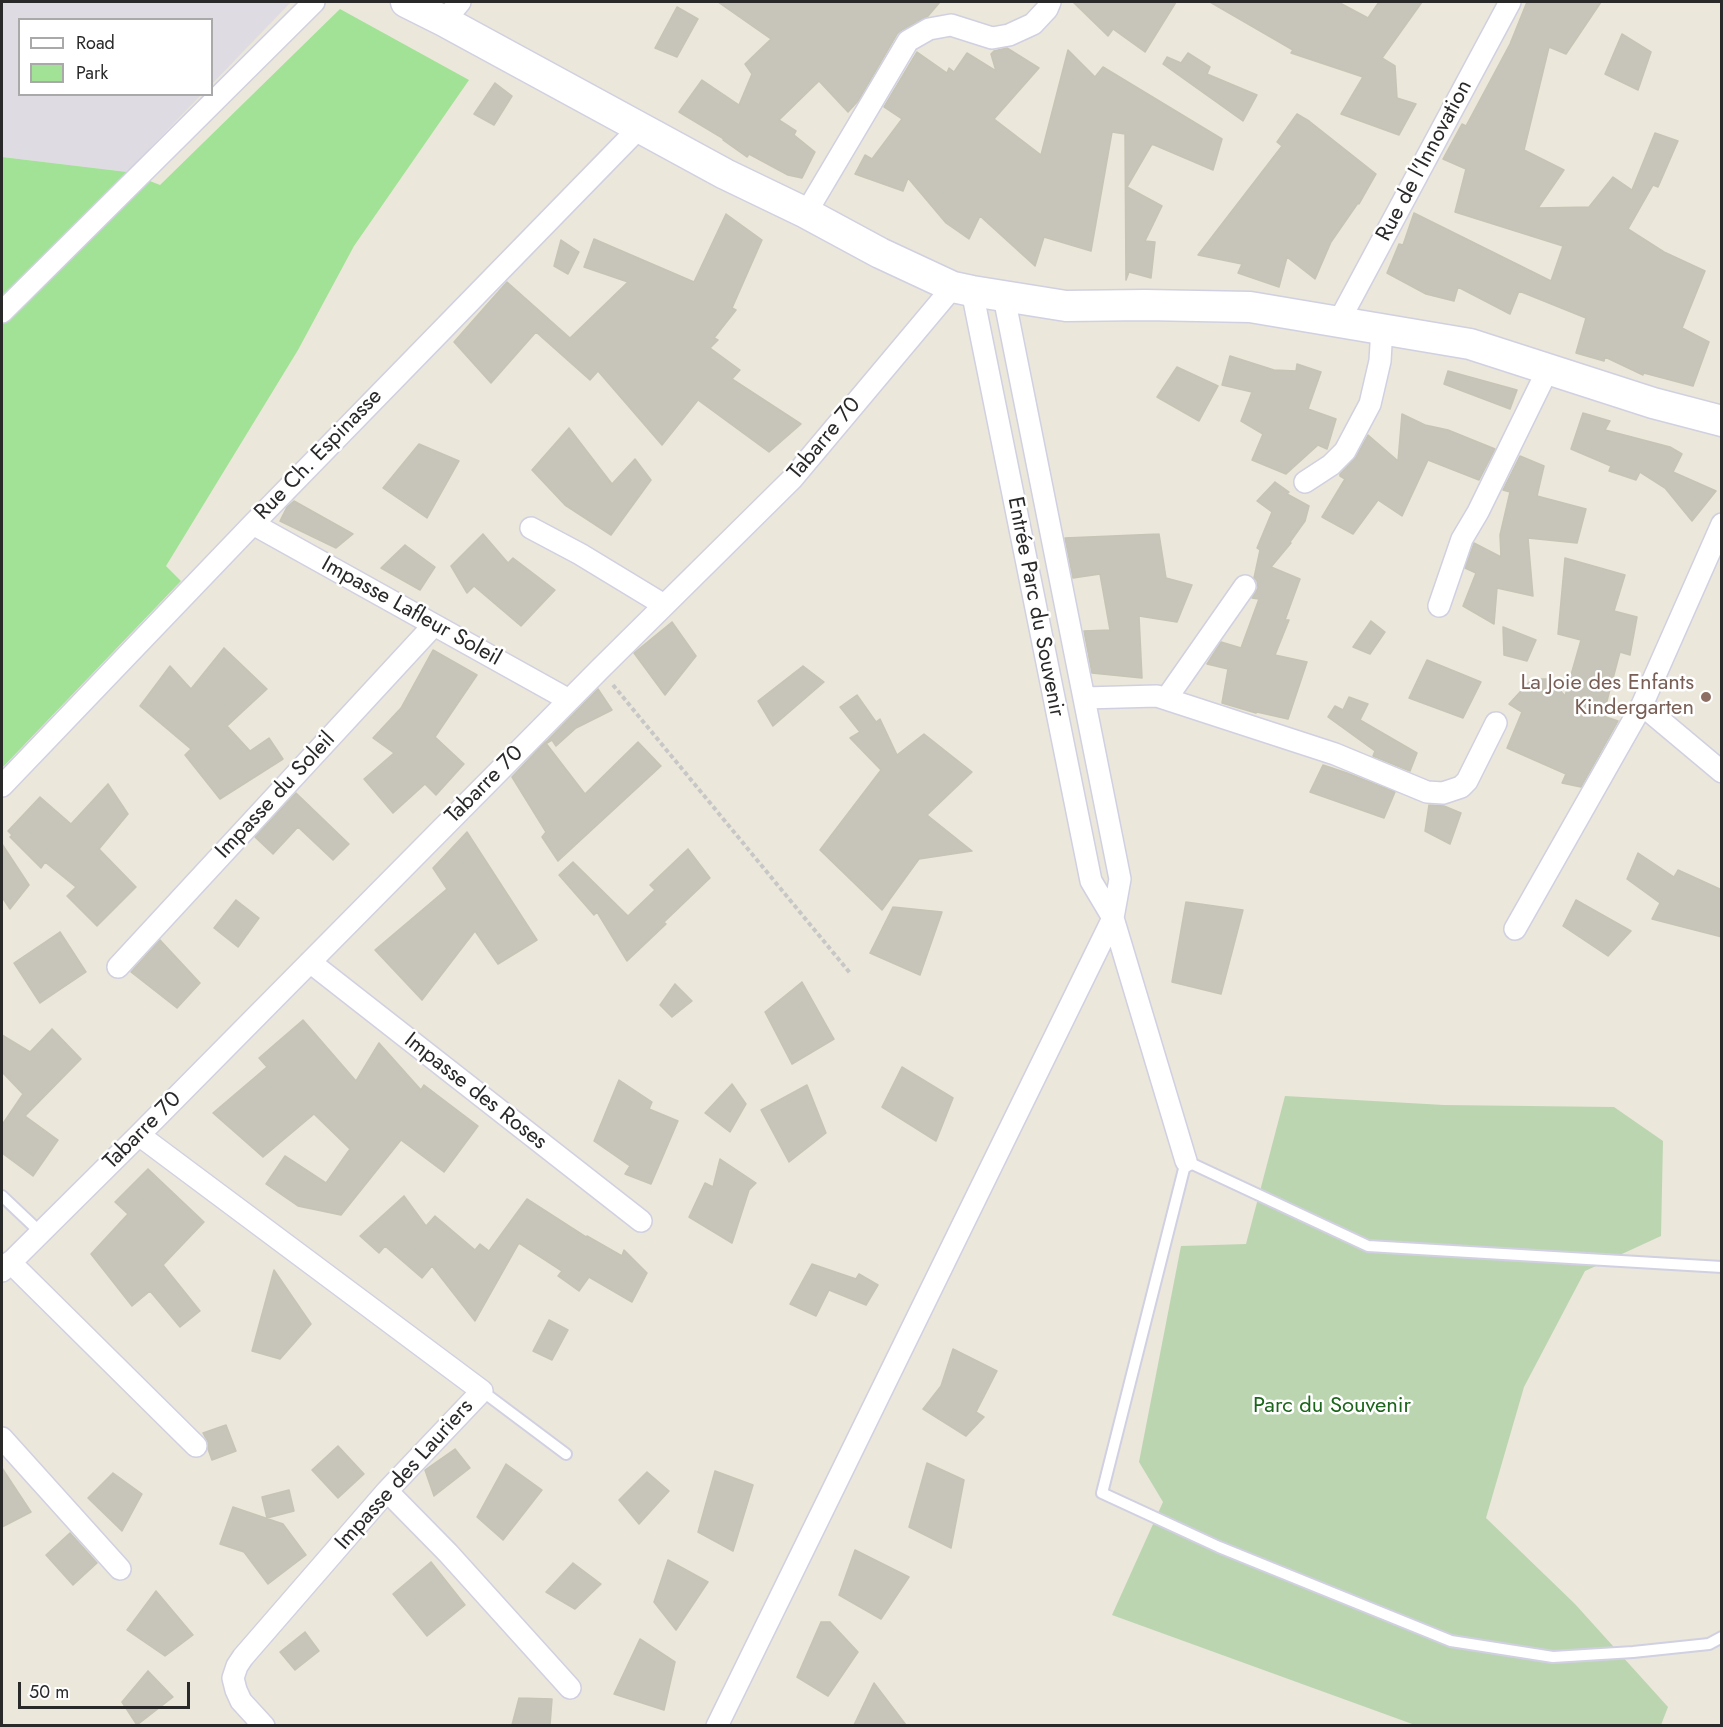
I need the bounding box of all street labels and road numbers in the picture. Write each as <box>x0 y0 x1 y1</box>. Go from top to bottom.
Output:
street label: Rue de l'Innovation <box>1371 76 1479 246</box>
street label: Rue Ch. Espinasse <box>250 384 388 526</box>
street label: Tabarre 70 <box>783 393 867 485</box>
street label: Entrée Parc du Souvenir <box>1001 495 1069 719</box>
street label: Impasse Lafleur Soleil <box>317 552 505 672</box>
street label: Impasse du Soleil <box>211 727 341 865</box>
street label: Tabarre 70 <box>441 741 529 829</box>
street label: Impasse des Roses <box>398 1028 552 1156</box>
street label: Tabarre 70 <box>99 1087 187 1175</box>
street label: Impasse des Lauriers <box>330 1394 480 1556</box>

